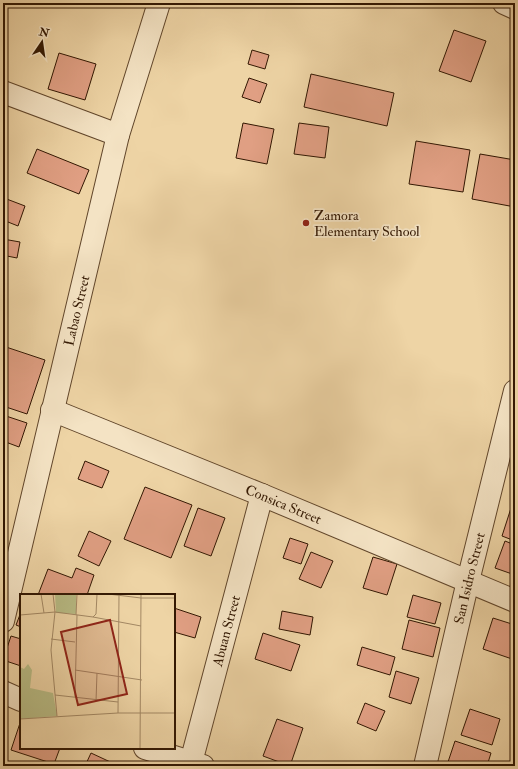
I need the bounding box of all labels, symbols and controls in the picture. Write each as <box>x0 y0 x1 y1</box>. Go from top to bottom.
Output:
north arrow <box>22 22 62 62</box>
text: N <box>37 25 52 40</box>
place label: Zamora Elementary School <box>314 207 420 241</box>
marker: Zamora Elementary School <box>301 218 311 228</box>
street label: Labao Street <box>60 273 94 348</box>
street label: Consica Street <box>243 481 324 528</box>
street label: San Isidro Street <box>450 530 489 626</box>
street label: Abuan Street <box>209 593 244 669</box>
inset map <box>20 594 175 749</box>

